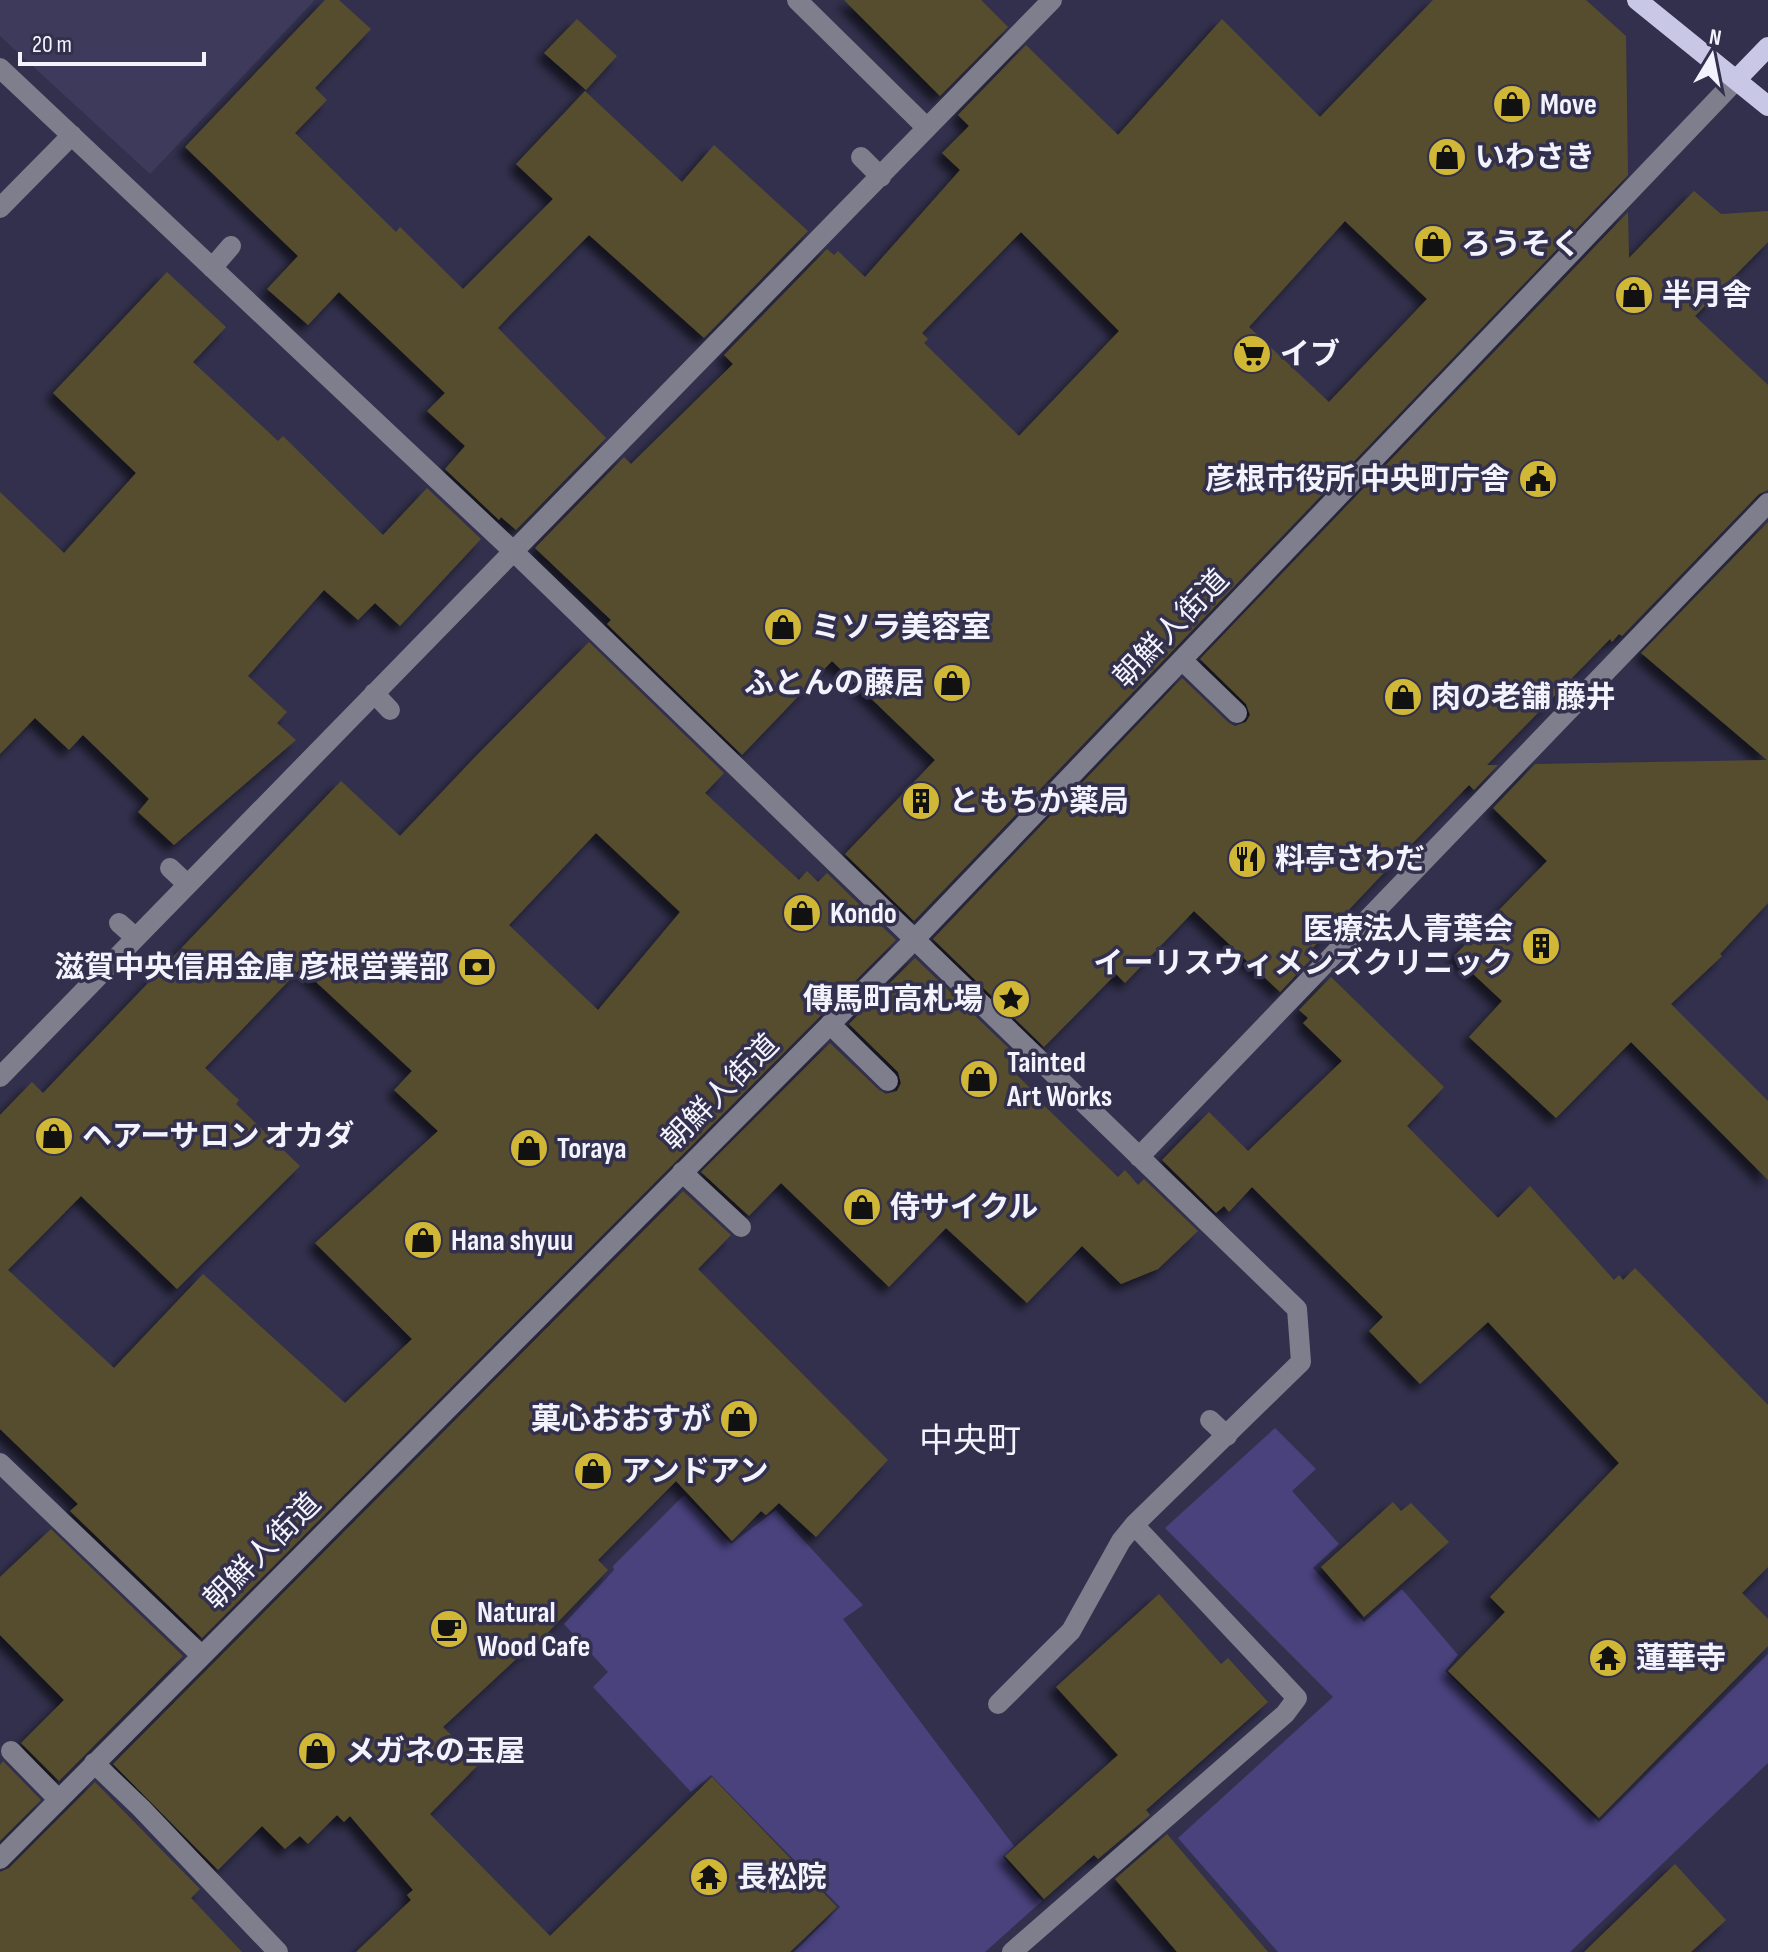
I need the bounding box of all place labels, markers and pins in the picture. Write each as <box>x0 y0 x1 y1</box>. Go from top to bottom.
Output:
shop icon: Move <box>1491 83 1533 125</box>
place label: Move <box>1540 87 1597 123</box>
shop icon: いわさき <box>1426 136 1468 178</box>
place label: いわさき <box>1475 140 1595 176</box>
shop icon: ろうそく <box>1412 223 1454 265</box>
place label: ろうそく <box>1461 227 1581 263</box>
shop icon: 半月舎 <box>1613 274 1655 316</box>
place label: 半月舎 <box>1662 278 1752 314</box>
supermarket icon: イブ <box>1231 333 1273 375</box>
place label: イブ <box>1280 337 1340 373</box>
public building icon: 彦根市役所 中央町庁舎 <box>1517 458 1559 500</box>
place label: 彦根市役所 中央町庁舎 <box>1205 462 1510 498</box>
shop icon: ミソラ美容室 <box>762 606 804 648</box>
place label: ミソラ美容室 <box>811 610 991 646</box>
shop icon: ふとんの藤居 <box>931 662 973 704</box>
place label: ふとんの藤居 <box>744 666 924 702</box>
shop icon: 肉の老舗 藤井 <box>1382 676 1424 718</box>
place label: 肉の老舗 藤井 <box>1431 680 1616 716</box>
building icon: ともちか薬局 <box>900 780 942 822</box>
place label: ともちか薬局 <box>949 784 1129 820</box>
restaurant icon: 料亭さわだ <box>1226 838 1268 880</box>
place label: 料亭さわだ <box>1275 842 1425 878</box>
shop icon: Kondo <box>781 892 823 934</box>
place label: Kondo <box>830 896 897 932</box>
place label: 医療法人青葉会 イーリスウィメンズクリニック <box>1094 912 1513 982</box>
building icon: 医療法人青葉会 イーリスウィメンズクリニック <box>1520 925 1562 967</box>
bank icon: 滋賀中央信用金庫 彦根営業部 <box>456 946 498 988</box>
place label: 滋賀中央信用金庫 彦根営業部 <box>54 950 449 986</box>
place icon: 傳馬町高札場 <box>990 978 1032 1020</box>
place label: 傳馬町高札場 <box>803 982 983 1018</box>
place label: Tainted Art Works <box>1006 1045 1112 1115</box>
shop icon: Tainted Art Works <box>958 1058 1000 1100</box>
shop icon: ヘアーサロン オカダ <box>33 1115 75 1157</box>
place label: ヘアーサロン オカダ <box>82 1119 354 1155</box>
shop icon: Toraya <box>508 1127 550 1169</box>
place label: Toraya <box>557 1131 627 1167</box>
shop icon: 侍サイクル <box>841 1186 883 1228</box>
place label: 侍サイクル <box>890 1190 1039 1226</box>
shop icon: Hana shyuu <box>402 1219 444 1261</box>
place label: Hana shyuu <box>451 1223 573 1259</box>
shop icon: 菓心おおすが <box>718 1398 760 1440</box>
place label: 菓心おおすが <box>531 1402 711 1438</box>
shop icon: アンドアン <box>572 1450 614 1492</box>
place label: アンドアン <box>621 1454 769 1490</box>
place label: Natural Wood Cafe <box>477 1595 590 1665</box>
cafe icon: Natural Wood Cafe <box>428 1608 470 1650</box>
temple icon: 蓮華寺 <box>1587 1637 1629 1679</box>
place label: 蓮華寺 <box>1636 1641 1726 1677</box>
shop icon: メガネの玉屋 <box>296 1730 338 1772</box>
place label: メガネの玉屋 <box>345 1734 525 1770</box>
temple icon: 長松院 <box>688 1856 730 1898</box>
place label: 長松院 <box>737 1860 827 1896</box>

